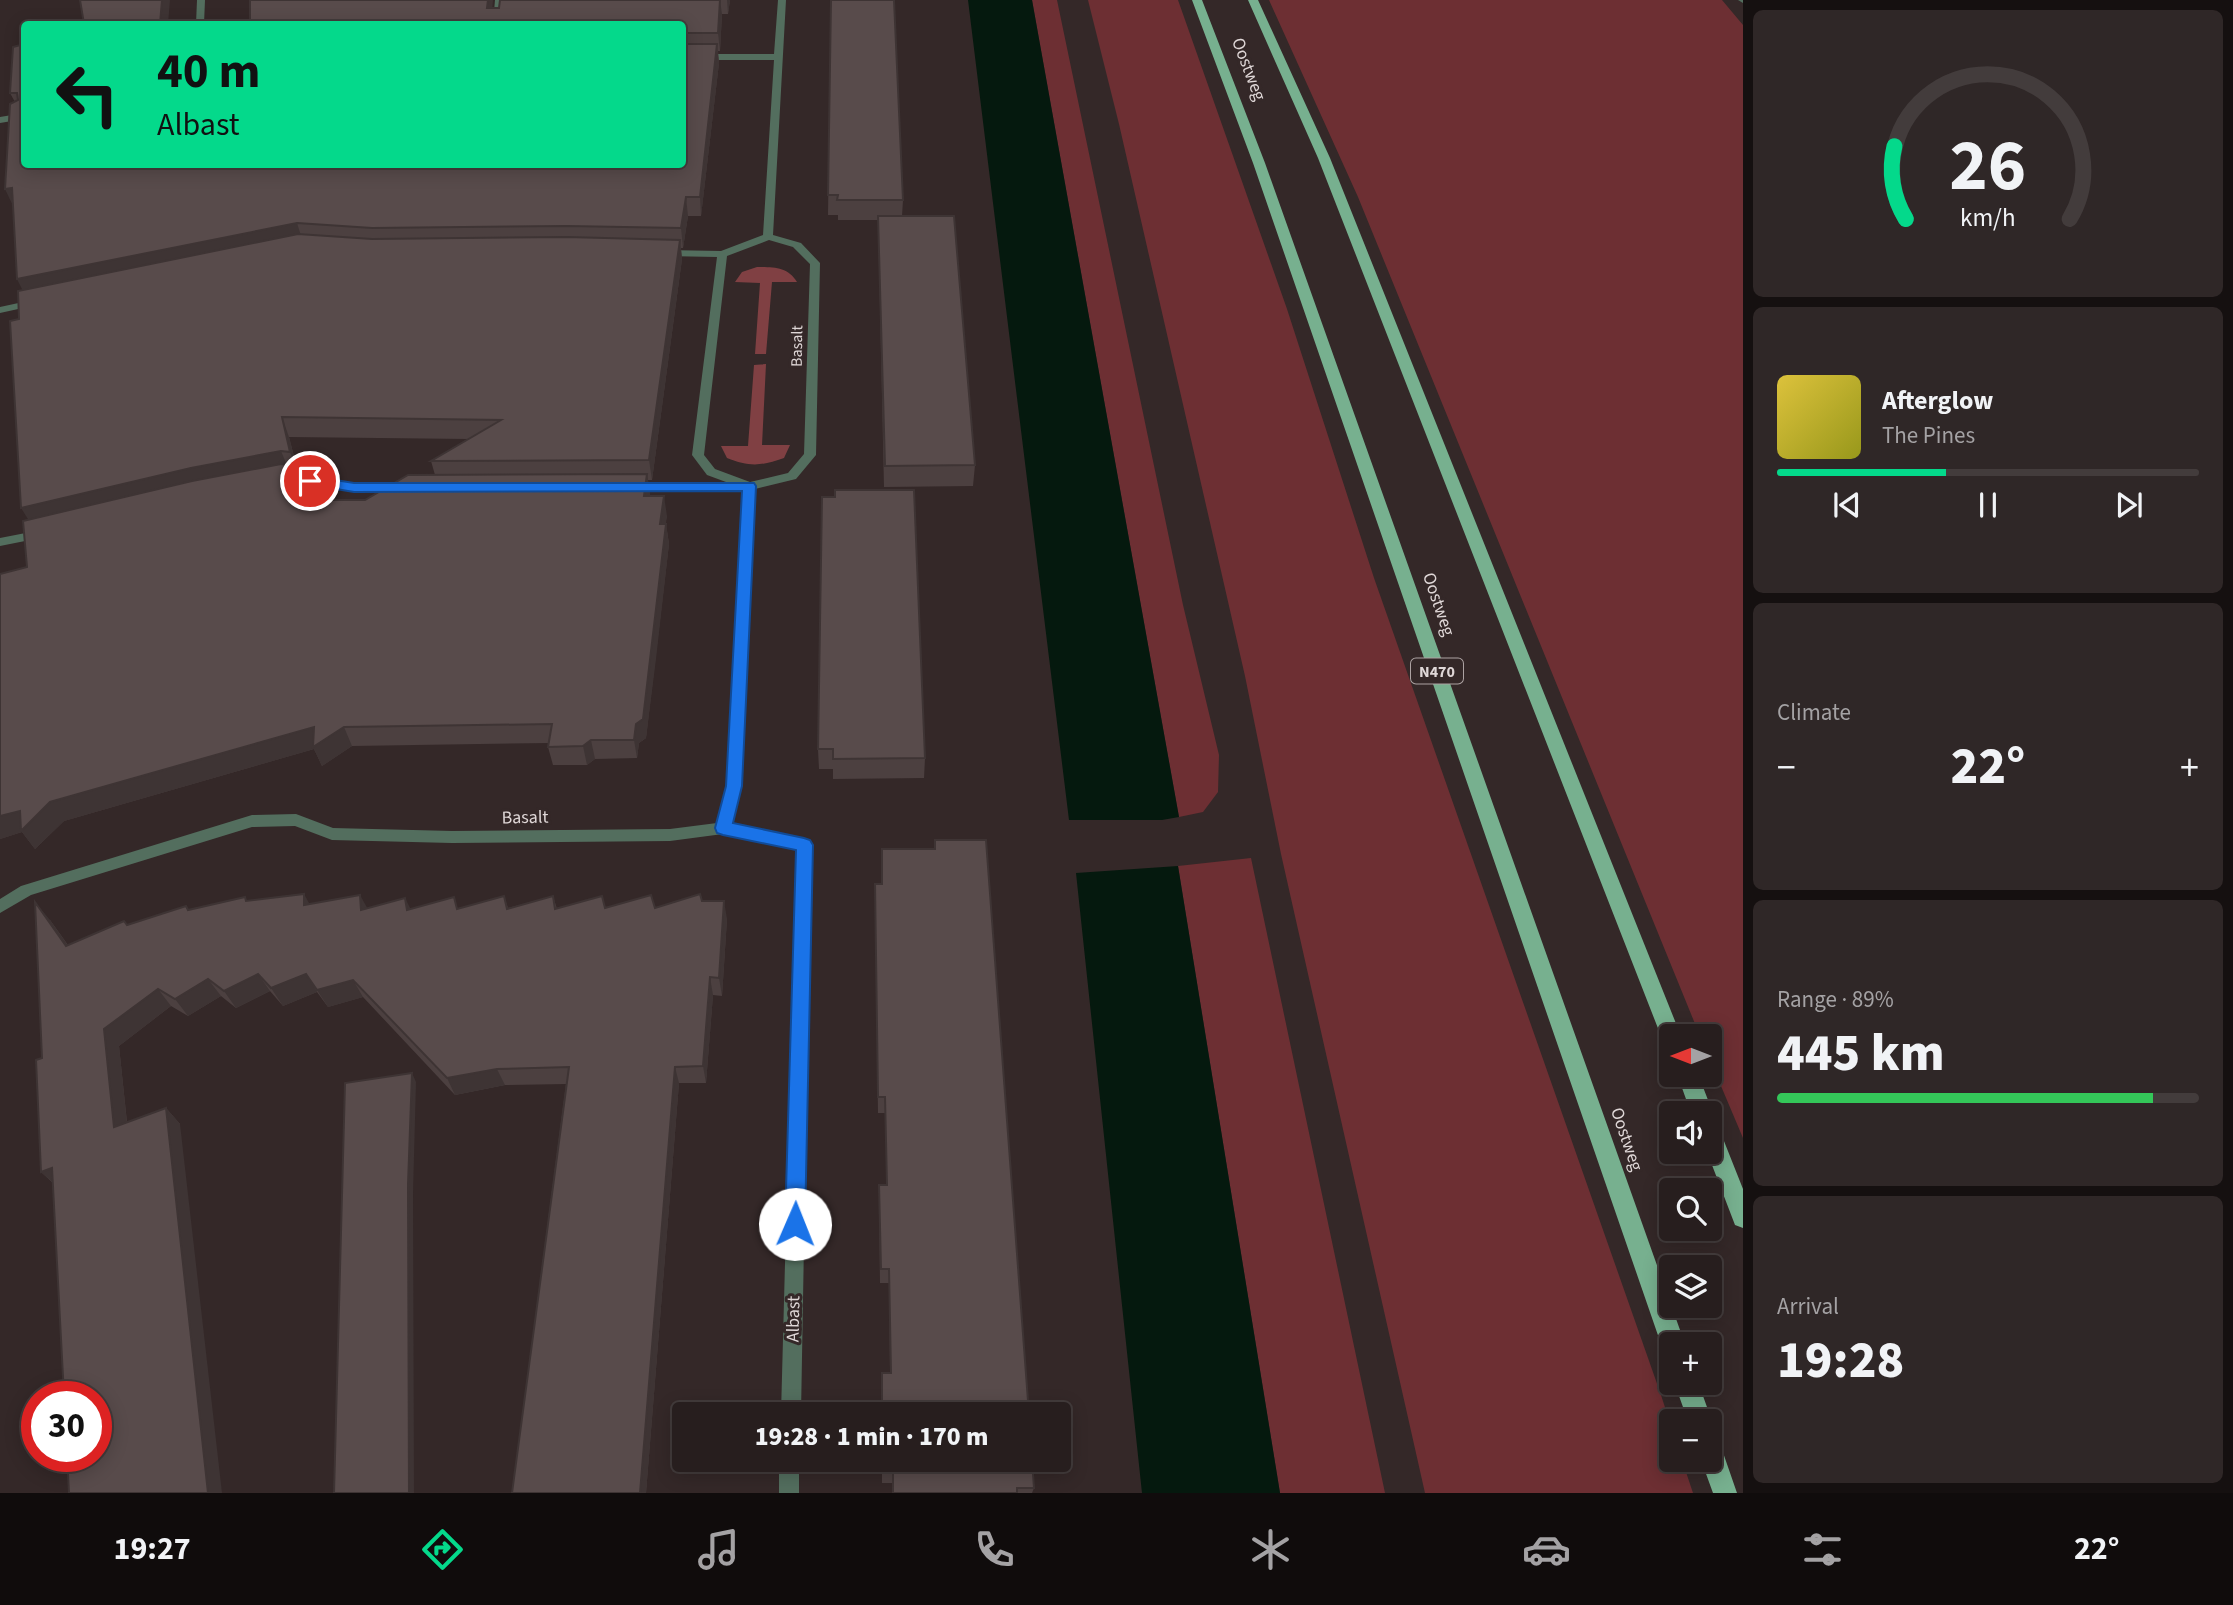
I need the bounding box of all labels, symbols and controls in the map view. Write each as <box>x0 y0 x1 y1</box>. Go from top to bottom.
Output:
street label: Oostweg <box>1225 34 1272 104</box>
text: 40 m <box>157 37 261 107</box>
icon: left <box>42 49 133 140</box>
text: Albast <box>157 102 240 148</box>
text: 26 <box>1950 115 2026 219</box>
text: km/h <box>1960 200 2016 236</box>
street label: Basalt <box>786 324 808 367</box>
text: Afterglow <box>1882 382 1993 419</box>
text: The Pines <box>1882 419 1975 452</box>
pin <box>280 451 340 511</box>
icon: arrive <box>291 462 329 500</box>
icon: previous <box>1828 486 1866 524</box>
icon: pause <box>1969 486 2007 524</box>
icon: next <box>2110 486 2148 524</box>
street label: Oostweg <box>1416 569 1461 639</box>
road number: N470 <box>1411 658 1463 684</box>
text: Climate <box>1777 696 1851 729</box>
text: 22° <box>1951 730 2025 804</box>
text: − <box>1777 741 1796 795</box>
text: + <box>2180 741 2199 795</box>
street label: Basalt <box>501 805 549 830</box>
text: Range · 89% <box>1777 983 1894 1016</box>
text: 445 km <box>1777 1017 1945 1091</box>
north arrow <box>1659 1024 1722 1087</box>
map controls <box>1659 1024 1722 1472</box>
button: sound <box>1659 1101 1722 1164</box>
street label: Oostweg <box>1604 1104 1649 1174</box>
button: search <box>1659 1178 1722 1241</box>
position arrow <box>758 1187 832 1261</box>
button: layers <box>1659 1255 1722 1318</box>
text: Arrival <box>1777 1290 1839 1323</box>
street label: Albast <box>781 1296 806 1342</box>
text: 19:28 <box>1777 1324 1904 1398</box>
button: + <box>1659 1332 1722 1395</box>
speed limit sign: 30 <box>21 1381 112 1472</box>
button: − <box>1659 1409 1722 1472</box>
text: 19:28 · 1 min · 170 m <box>755 1418 988 1455</box>
icon: directions <box>418 1525 467 1574</box>
icon: music <box>694 1525 743 1574</box>
icon: phone <box>970 1525 1019 1574</box>
icon: climate <box>1246 1525 1295 1574</box>
icon: car <box>1522 1525 1571 1574</box>
icon: filters <box>1798 1525 1847 1574</box>
text: 19:27 <box>114 1526 191 1572</box>
text: 22° <box>2074 1526 2119 1572</box>

